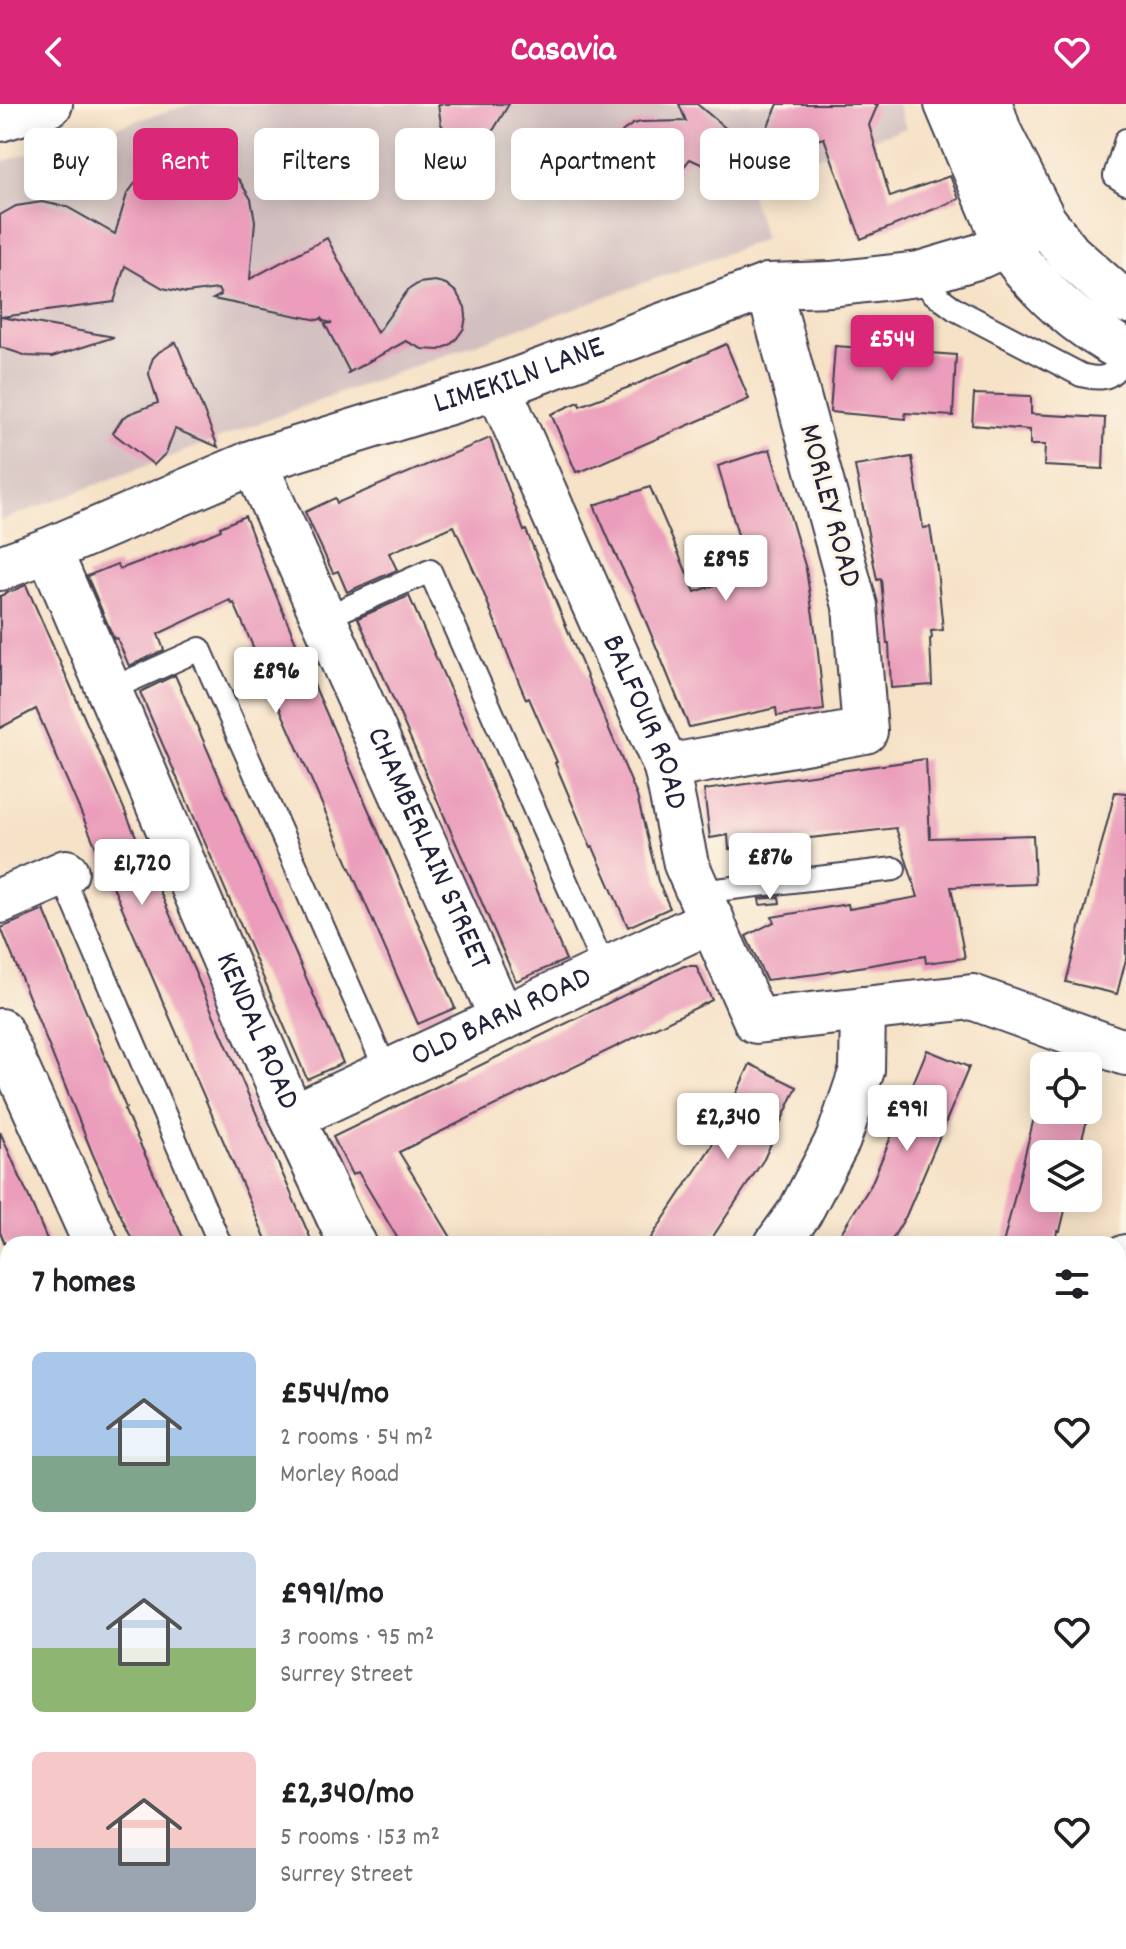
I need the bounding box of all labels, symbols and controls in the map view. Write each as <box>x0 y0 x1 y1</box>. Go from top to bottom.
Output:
text: Casavia <box>510 26 616 78</box>
icon: back <box>32 30 76 74</box>
icon: heart <box>1050 30 1094 74</box>
chip: Buy <box>24 128 117 200</box>
chip: Rent <box>133 128 238 200</box>
chip: Filters <box>254 128 379 200</box>
chip: New <box>395 128 495 200</box>
chip: Apartment <box>511 128 684 200</box>
chip: House <box>700 128 819 200</box>
pin: £544 <box>845 315 939 383</box>
text: £544 <box>869 322 915 359</box>
street label: LIMEKILN LANE <box>428 326 612 428</box>
street label: MORLEY ROAD <box>784 419 872 593</box>
pin: £895 <box>679 535 773 603</box>
text: £895 <box>702 542 750 579</box>
street label: BALFOUR ROAD <box>588 628 697 814</box>
pin: £896 <box>229 647 323 715</box>
text: £896 <box>252 654 300 691</box>
street label: CHAMBERLAIN STREET <box>352 720 501 978</box>
pin: £876 <box>723 833 817 901</box>
pin: £1,720 <box>77 839 207 907</box>
text: £876 <box>747 840 793 877</box>
text: £1,720 <box>112 846 172 883</box>
street label: KENDAL ROAD <box>201 946 310 1118</box>
street label: OLD BARN ROAD <box>404 956 600 1081</box>
map controls <box>1030 1052 1102 1212</box>
button: locate <box>1030 1052 1102 1124</box>
pin: £991 <box>860 1085 954 1153</box>
text: £991 <box>886 1092 928 1129</box>
pin: £2,340 <box>663 1093 793 1161</box>
text: £2,340 <box>695 1100 761 1137</box>
button: layers <box>1030 1140 1102 1212</box>
text: 7 homes <box>32 1260 136 1309</box>
icon: filters <box>1050 1262 1094 1306</box>
text: £544/mo <box>280 1371 389 1420</box>
icon: home <box>96 1384 192 1480</box>
icon: heart <box>1050 1410 1094 1454</box>
text: 2 rooms · 54 m² <box>280 1420 433 1457</box>
text: Morley Road <box>280 1457 399 1494</box>
text: £991/mo <box>280 1571 384 1620</box>
icon: home <box>96 1584 192 1680</box>
icon: heart <box>1050 1610 1094 1654</box>
text: 3 rooms · 95 m² <box>280 1620 434 1657</box>
text: Surrey Street <box>280 1657 413 1694</box>
text: £2,340/mo <box>280 1771 414 1820</box>
icon: home <box>96 1784 192 1880</box>
icon: heart <box>1050 1810 1094 1854</box>
text: 5 rooms · 153 m² <box>280 1820 440 1857</box>
text: Surrey Street <box>280 1857 413 1894</box>

